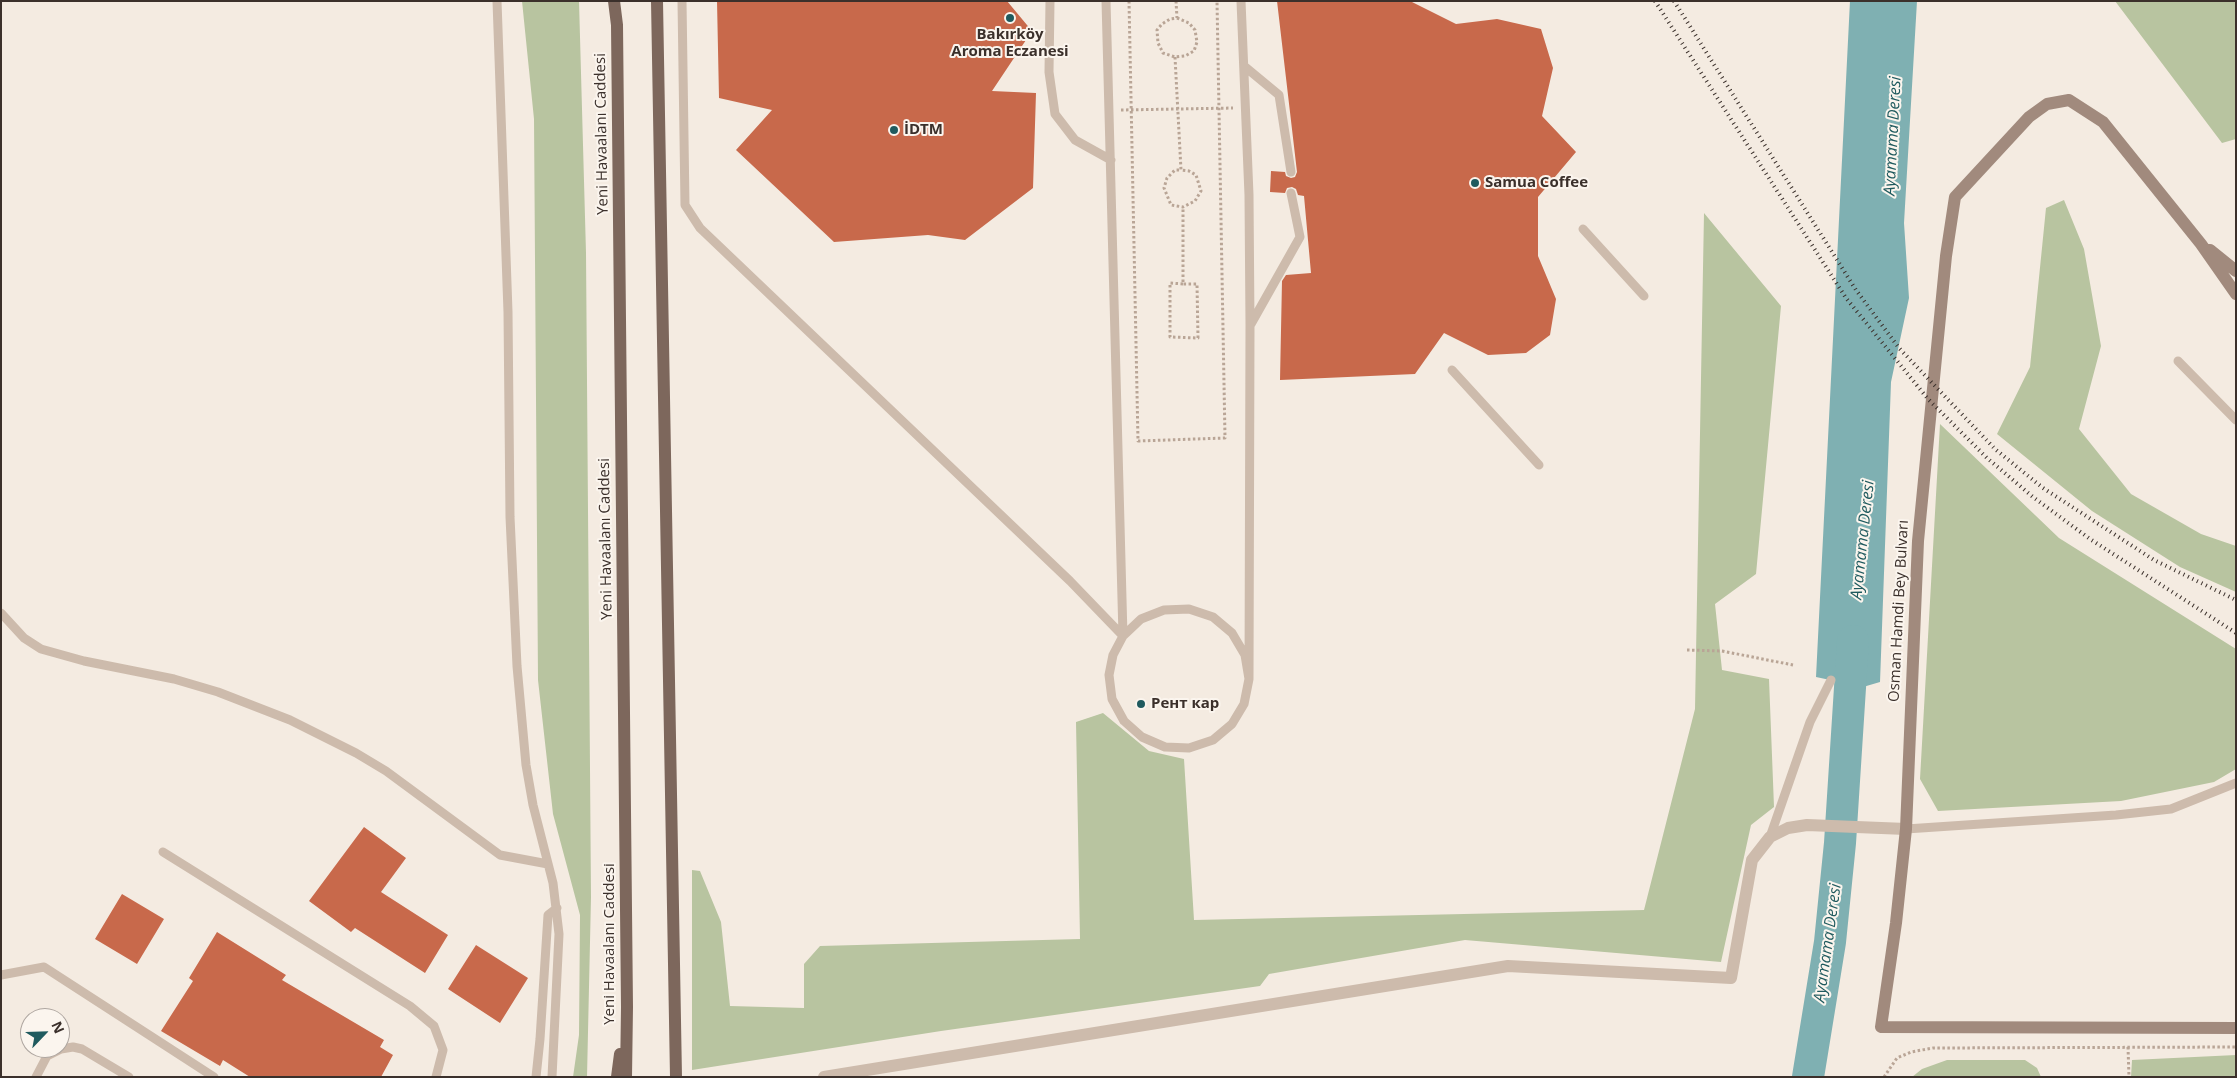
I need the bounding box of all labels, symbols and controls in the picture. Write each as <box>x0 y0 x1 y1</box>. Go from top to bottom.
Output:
marker: Bakırköy Aroma Eczanesi <box>1004 12 1016 24</box>
place label: Bakırköy Aroma Eczanesi <box>951 26 1069 61</box>
street label: Yeni Havaalanı Caddesi <box>592 53 612 215</box>
water label: Ayamama Deresi <box>1880 76 1906 196</box>
place label: İDTM <box>904 121 943 139</box>
marker: İDTM <box>888 124 900 136</box>
place label: Samua Coffee <box>1485 174 1588 192</box>
marker: Samua Coffee <box>1469 177 1481 189</box>
street label: Yeni Havaalanı Caddesi <box>596 458 616 620</box>
water label: Ayamama Deresi <box>1847 480 1879 600</box>
street label: Osman Hamdi Bey Bulvarı <box>1885 520 1913 702</box>
place label: Рент кар <box>1151 695 1219 713</box>
marker: Рент кар <box>1135 698 1147 710</box>
street label: Yeni Havaalanı Caddesi <box>601 863 619 1025</box>
water label: Ayamama Deresi <box>1810 883 1846 1003</box>
north arrow <box>20 1008 70 1058</box>
text: N <box>47 1018 69 1036</box>

